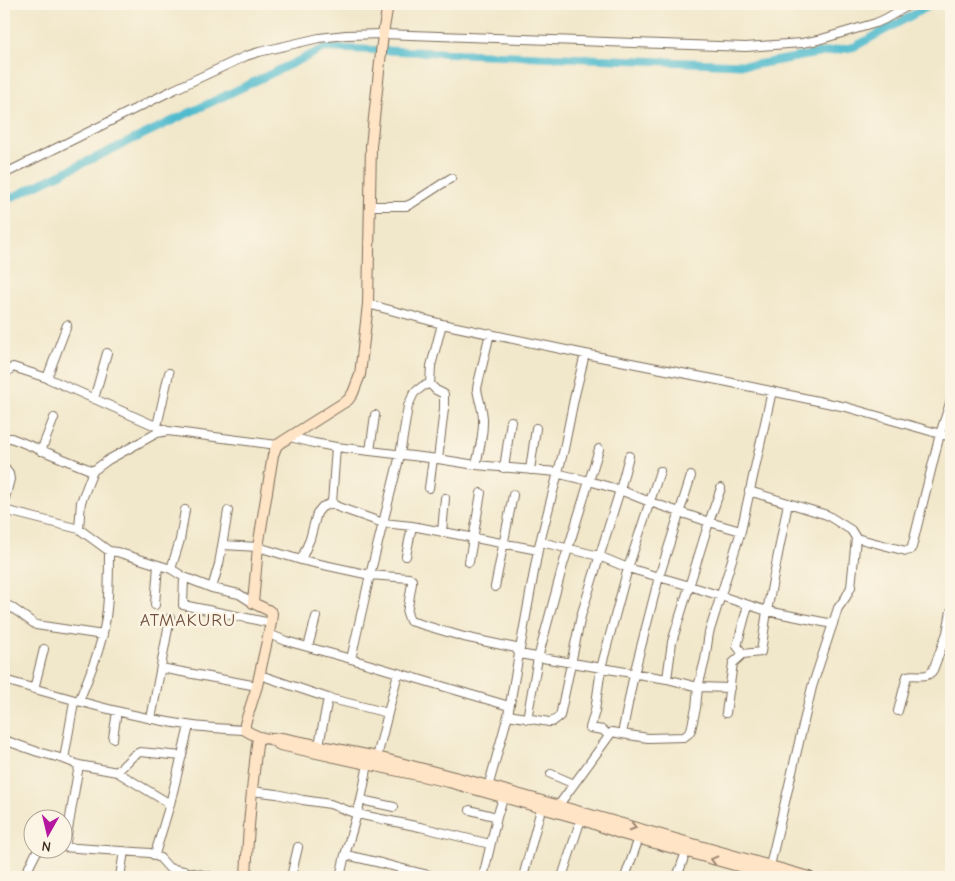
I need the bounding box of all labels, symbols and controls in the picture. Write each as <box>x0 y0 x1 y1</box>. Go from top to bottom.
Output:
district label: ATMAKURU <box>140 610 236 631</box>
north arrow <box>22 808 72 858</box>
one-way arrow <box>628 822 637 832</box>
text: N <box>41 837 52 855</box>
one-way arrow <box>710 855 718 865</box>

